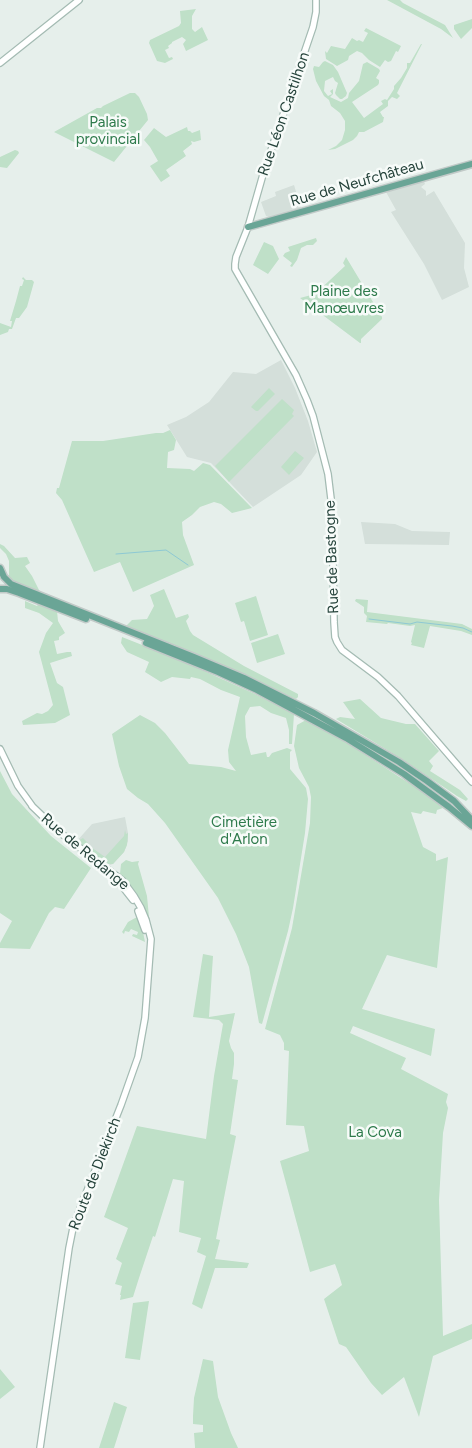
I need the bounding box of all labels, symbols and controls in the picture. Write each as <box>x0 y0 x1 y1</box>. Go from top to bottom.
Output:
street label: Rue Léon Castilhon <box>254 50 314 178</box>
park label: Palais provincial <box>76 114 140 149</box>
street label: Rue de Neufchâteau <box>288 155 426 211</box>
park label: Plaine des Manœuvres <box>304 283 384 318</box>
street label: Rue de Bastogne <box>321 500 343 614</box>
street label: Rue de Redange <box>37 810 133 894</box>
park label: Cimetière d'Arlon <box>211 814 277 849</box>
street label: Route de Diekirch <box>65 1115 125 1233</box>
park label: La Cova <box>348 1124 402 1142</box>

